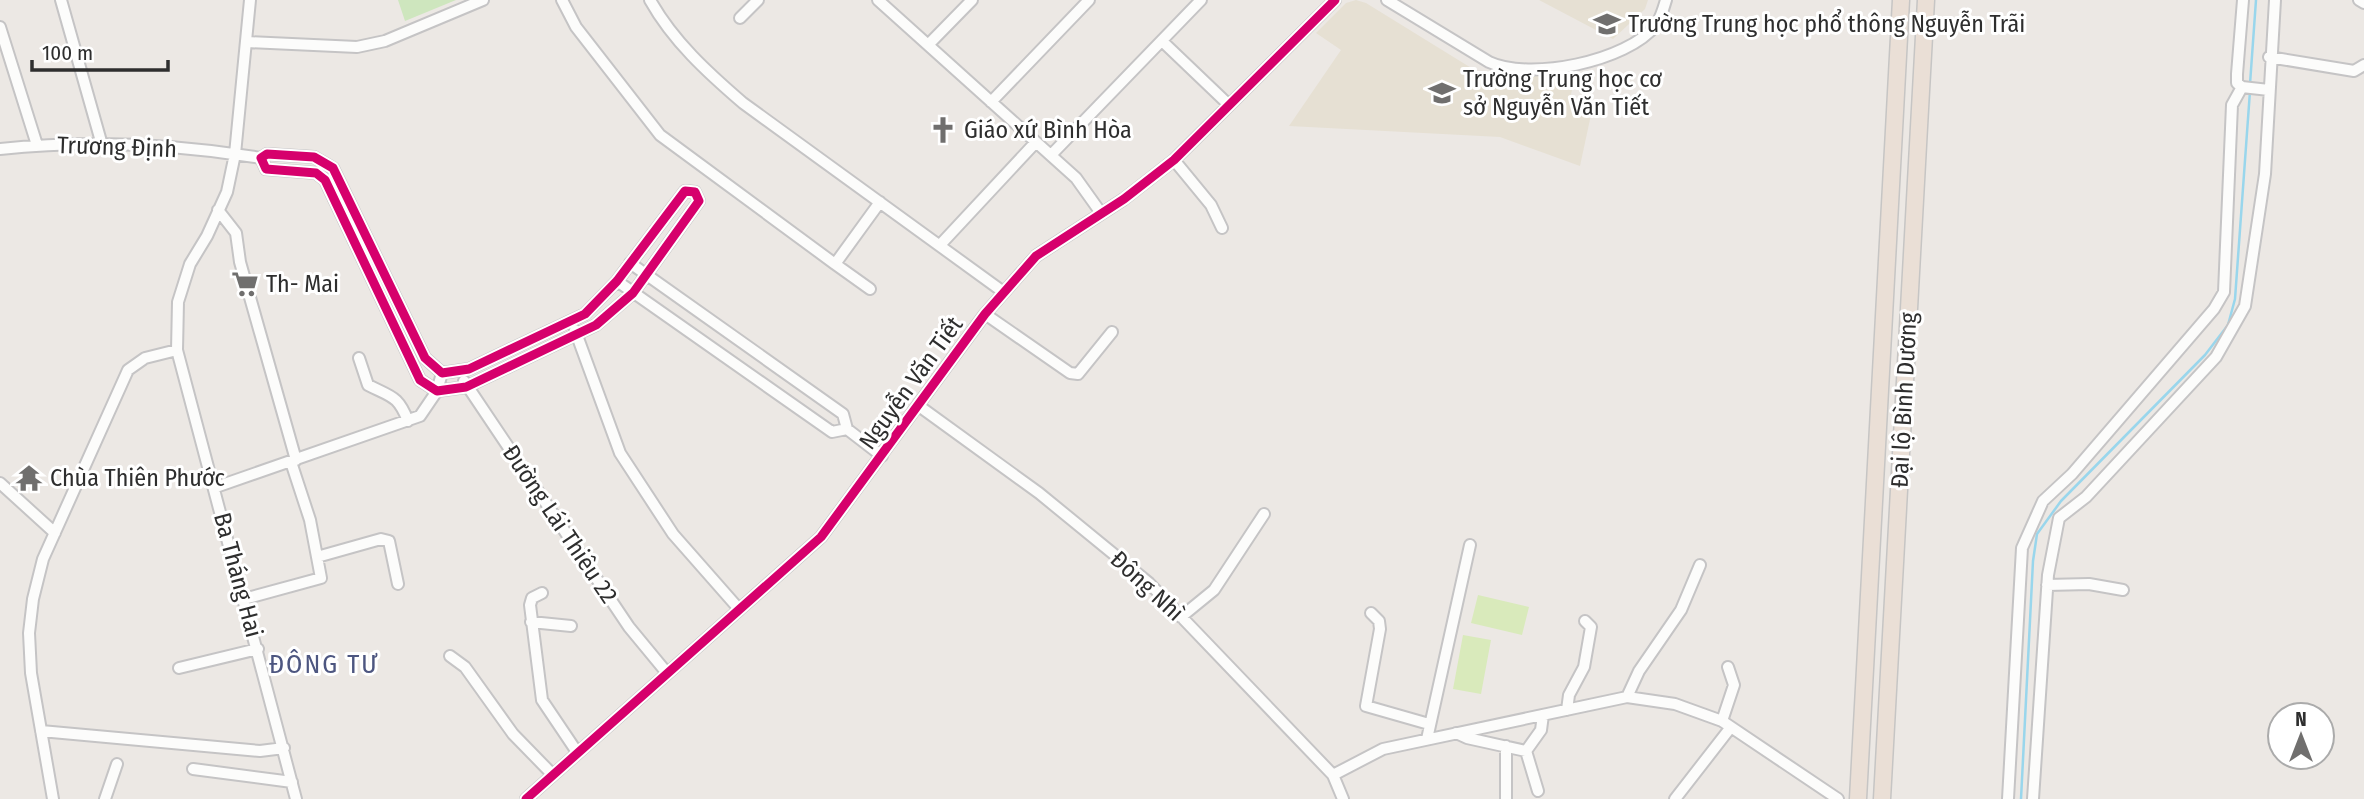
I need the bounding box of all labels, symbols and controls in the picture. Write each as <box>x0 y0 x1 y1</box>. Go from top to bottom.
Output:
place label: Trường Trung học phổ thông Nguyễn Trãi <box>1628 8 2025 38</box>
school or university icon: Trường Trung học phổ thông Nguyễn Trãi <box>1592 9 1622 39</box>
scale bar <box>32 28 168 72</box>
text: 100 m <box>42 40 93 66</box>
place label: Trường Trung học cơ sở Nguyễn Văn Tiết <box>1463 65 1662 121</box>
school or university icon: Trường Trung học cơ sở Nguyễn Văn Tiết <box>1427 78 1457 108</box>
church icon: Giáo xứ Bình Hòa <box>928 115 958 145</box>
place label: Giáo xứ Bình Hòa <box>964 116 1132 144</box>
street label: Trương Định <box>57 131 177 163</box>
supermarket icon: Th- Mai <box>230 269 260 299</box>
place label: Th- Mai <box>266 270 339 298</box>
street label: Nguyễn Văn Tiết <box>854 311 969 455</box>
street label: Đại lộ Bình Dương <box>1885 311 1923 488</box>
street label: Đường Lái Thiêu 22 <box>497 440 623 608</box>
temple icon: Chùa Thiên Phước <box>14 463 44 493</box>
place label: Chùa Thiên Phước <box>50 464 225 492</box>
street label: Ba Tháng Hai <box>208 510 268 640</box>
street label: Đông Nhì <box>1105 545 1189 627</box>
district label: ĐÔNG TƯ <box>269 649 379 680</box>
north arrow <box>2266 701 2336 771</box>
text: N <box>2295 708 2307 731</box>

